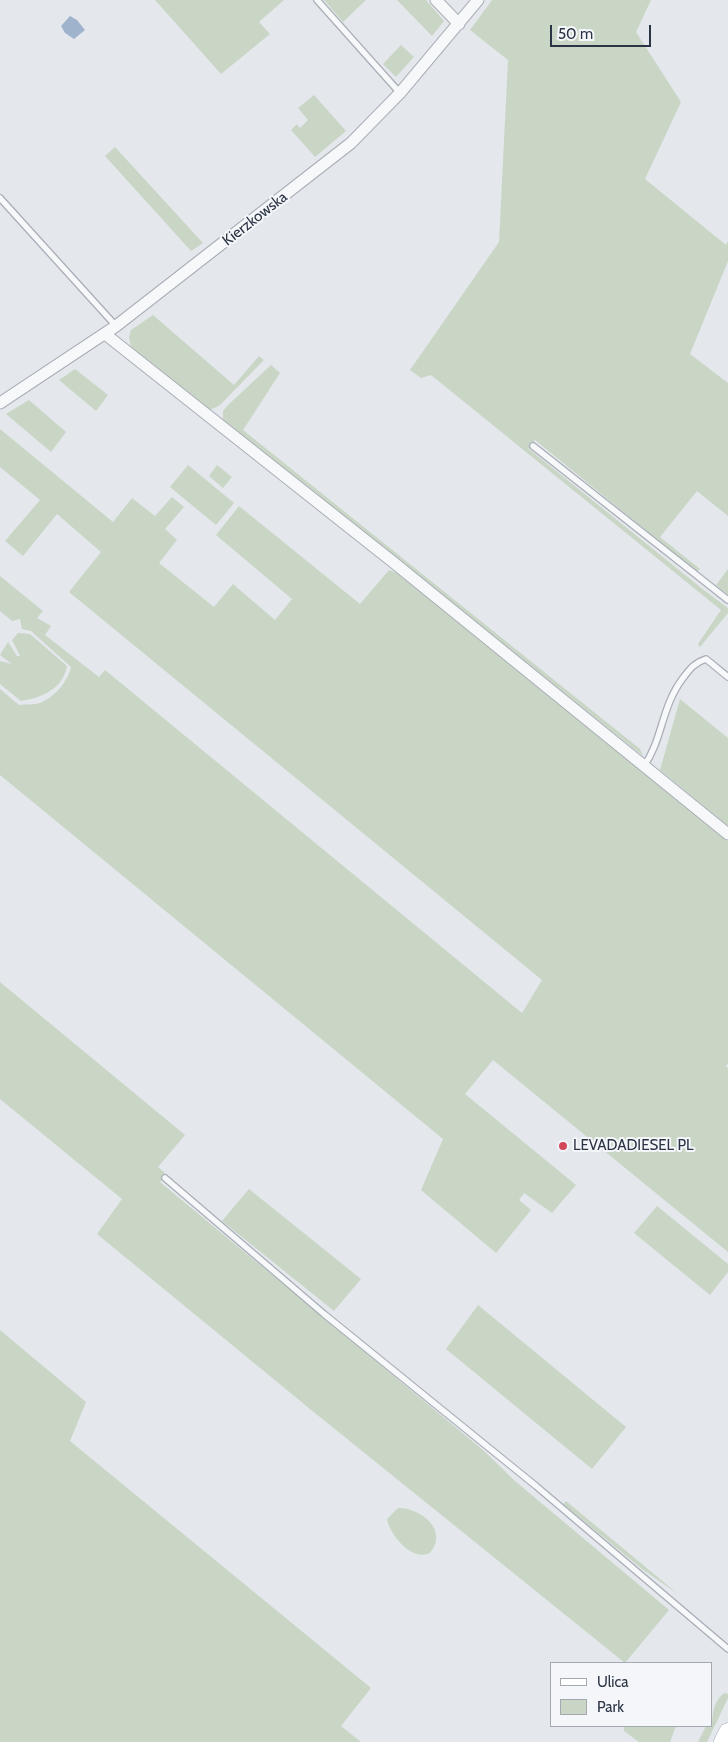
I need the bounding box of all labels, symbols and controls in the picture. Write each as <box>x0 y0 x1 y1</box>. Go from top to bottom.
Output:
scale bar <box>553 15 654 47</box>
text: 50 m <box>558 25 593 43</box>
street label: Kierzkowska <box>219 188 291 250</box>
place label: LEVADADIESEL PL <box>573 1137 694 1155</box>
marker: LEVADADIESEL PL <box>557 1140 569 1152</box>
legend <box>550 1662 713 1727</box>
text: Ulica <box>597 1673 628 1691</box>
text: Park <box>597 1698 624 1716</box>

